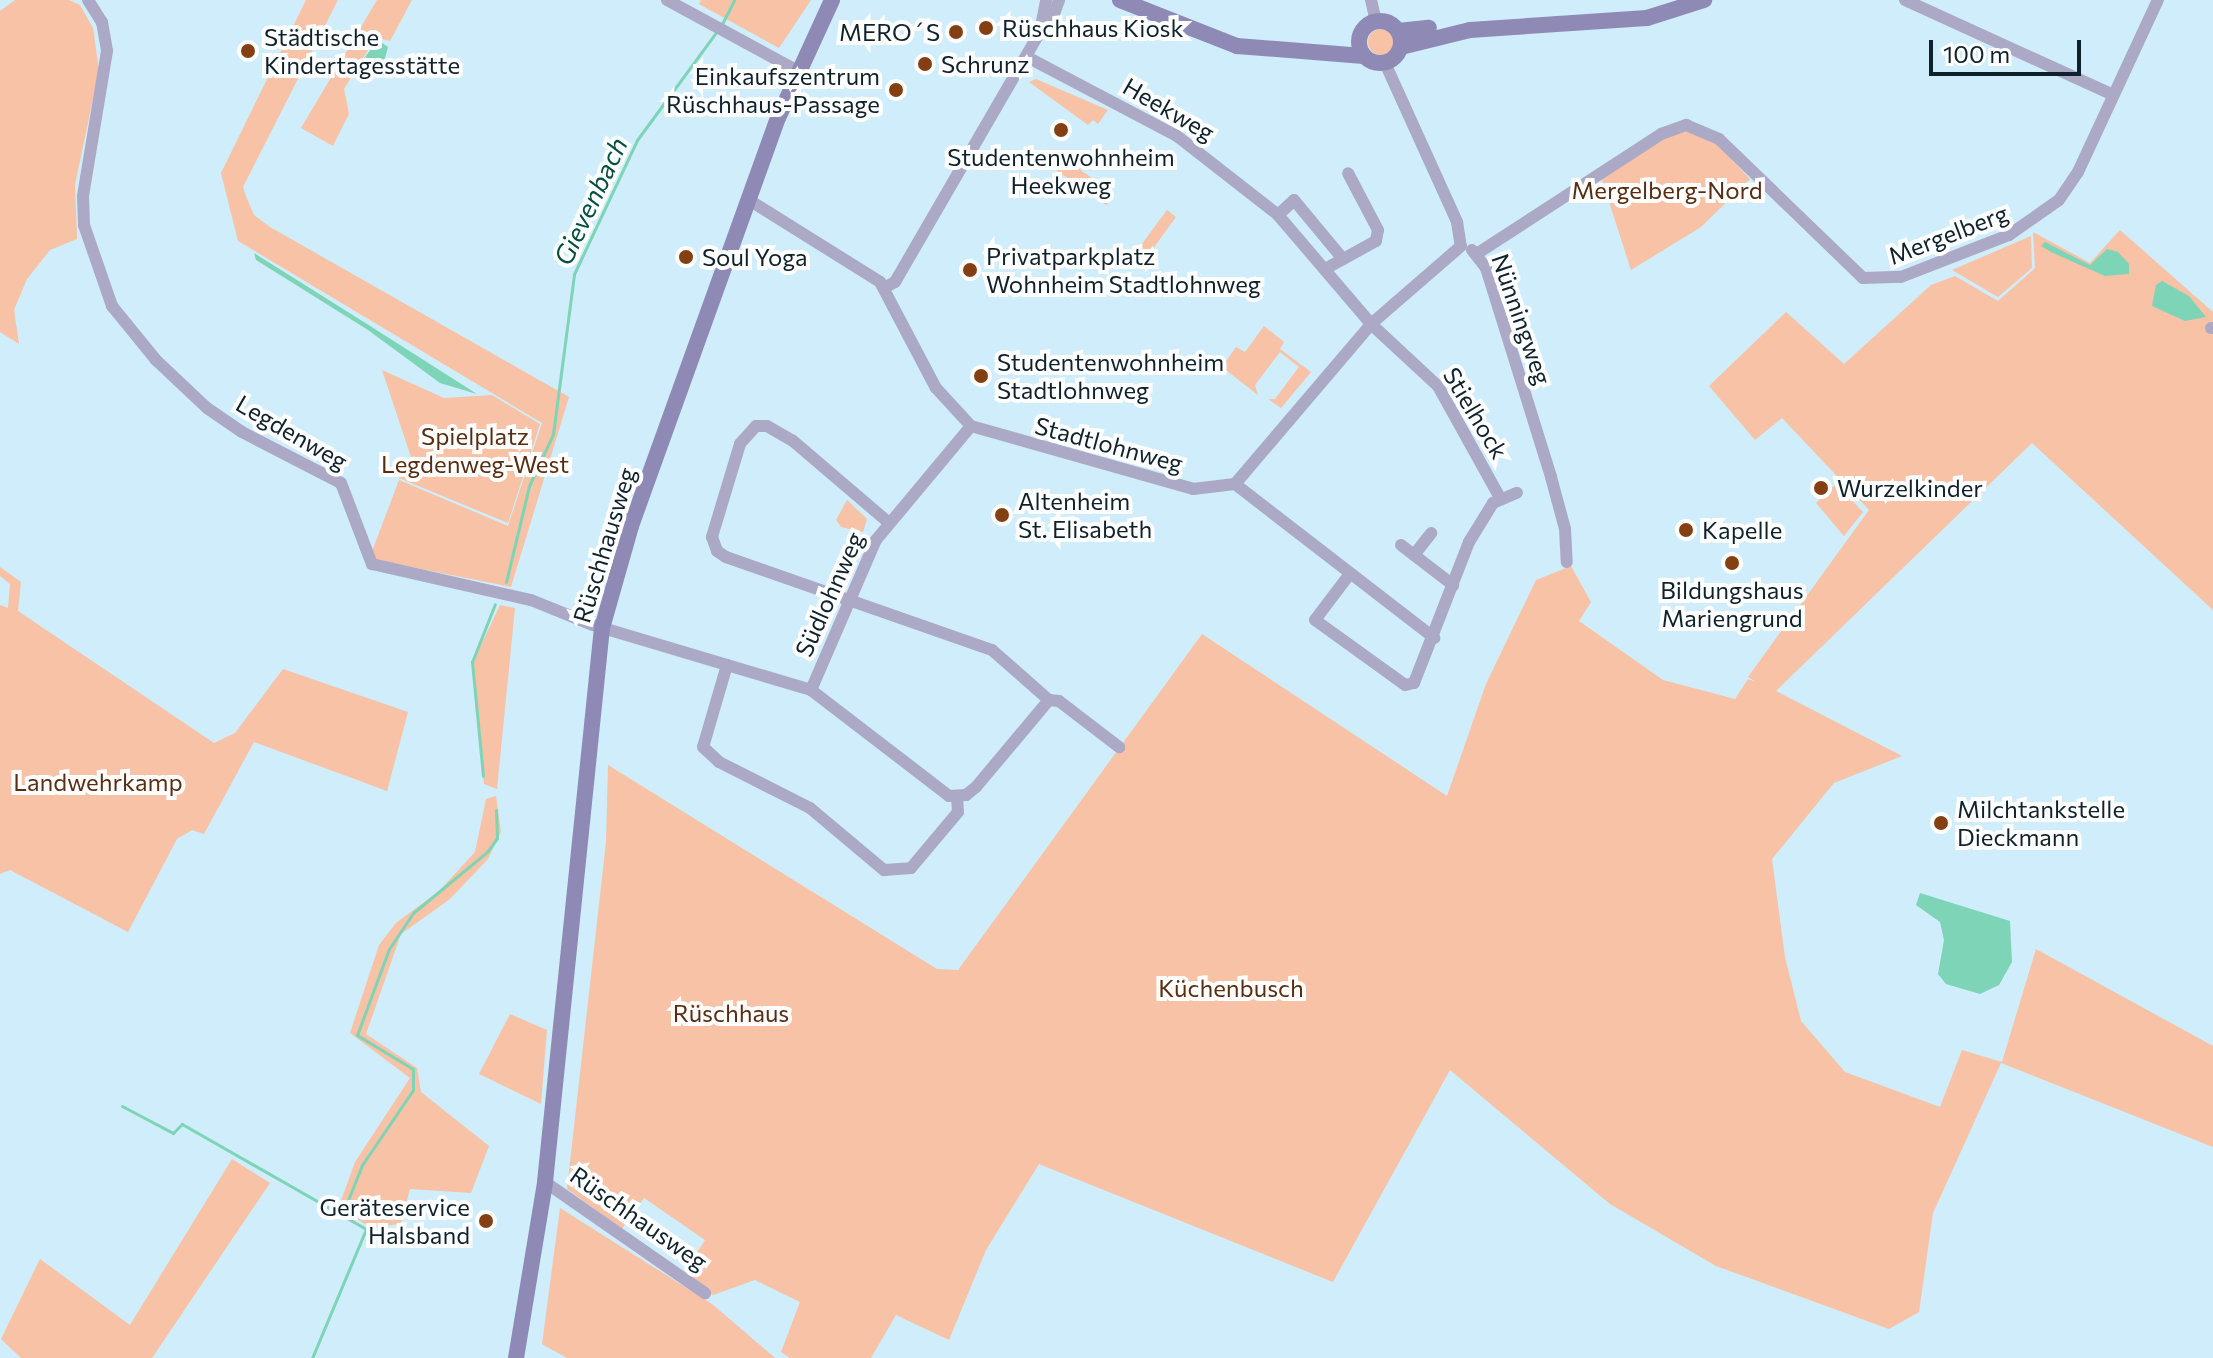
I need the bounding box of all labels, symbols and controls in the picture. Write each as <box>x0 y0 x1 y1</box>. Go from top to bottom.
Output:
place label: Rüschhaus Kiosk <box>1002 14 1183 42</box>
place label: MERO´S <box>839 18 940 46</box>
marker: Rüschhaus Kiosk <box>977 19 995 37</box>
place label: Städtische Kindertagesstätte <box>264 23 460 79</box>
marker: MERO´S <box>947 23 965 41</box>
scale bar <box>1933 24 2085 74</box>
text: 100 m <box>1943 39 2010 68</box>
marker: Städtische Kindertagesstätte <box>239 42 257 60</box>
place label: Schrunz <box>941 50 1029 78</box>
marker: Schrunz <box>916 55 934 73</box>
place label: Einkaufszentrum Rüschhaus-Passage <box>666 62 880 118</box>
street label: Heekweg <box>1118 71 1220 147</box>
marker: Einkaufszentrum Rüschhaus-Passage <box>887 81 905 99</box>
marker: Studentenwohnheim Heekweg <box>1052 121 1070 139</box>
water label: Gievenbach <box>547 132 633 270</box>
place label: Studentenwohnheim Heekweg <box>947 143 1175 199</box>
park label: Mergelberg-Nord <box>1571 176 1763 204</box>
street label: Mergelberg <box>1884 198 2012 270</box>
place label: Privatparkplatz Wohnheim Stadtlohnweg <box>986 242 1261 298</box>
place label: Soul Yoga <box>702 243 808 271</box>
marker: Soul Yoga <box>677 248 695 266</box>
street label: Nünningweg <box>1486 250 1558 388</box>
marker: Privatparkplatz Wohnheim Stadtlohnweg <box>961 261 979 279</box>
place label: Studentenwohnheim Stadtlohnweg <box>997 348 1224 404</box>
street label: Stielhock <box>1438 362 1514 464</box>
marker: Studentenwohnheim Stadtlohnweg <box>972 367 990 385</box>
street label: Legdenweg <box>231 389 353 475</box>
street label: Stadtlohnweg <box>1032 410 1186 478</box>
park label: Spielplatz Legdenweg-West <box>381 422 569 478</box>
street label: Rüschhausweg <box>567 464 641 626</box>
place label: Wurzelkinder <box>1837 474 1983 502</box>
marker: Wurzelkinder <box>1812 479 1830 497</box>
place label: Altenheim St. Elisabeth <box>1018 487 1152 543</box>
marker: Altenheim St. Elisabeth <box>993 506 1011 524</box>
place label: Kapelle <box>1702 516 1782 544</box>
marker: Kapelle <box>1677 521 1695 539</box>
street label: Südlohnweg <box>789 527 869 661</box>
marker: Bildungshaus Mariengrund <box>1723 554 1741 572</box>
place label: Bildungshaus Mariengrund <box>1660 576 1804 632</box>
park label: Landwehrkamp <box>13 768 183 796</box>
place label: Milchtankstelle Dieckmann <box>1957 795 2125 851</box>
marker: Milchtankstelle Dieckmann <box>1932 814 1950 832</box>
park label: Küchenbusch <box>1158 974 1304 1002</box>
park label: Rüschhaus <box>673 999 789 1027</box>
street label: Rüschhausweg <box>565 1160 713 1276</box>
place label: Geräteservice Halsband <box>319 1193 470 1249</box>
marker: Geräteservice Halsband <box>477 1212 495 1230</box>

